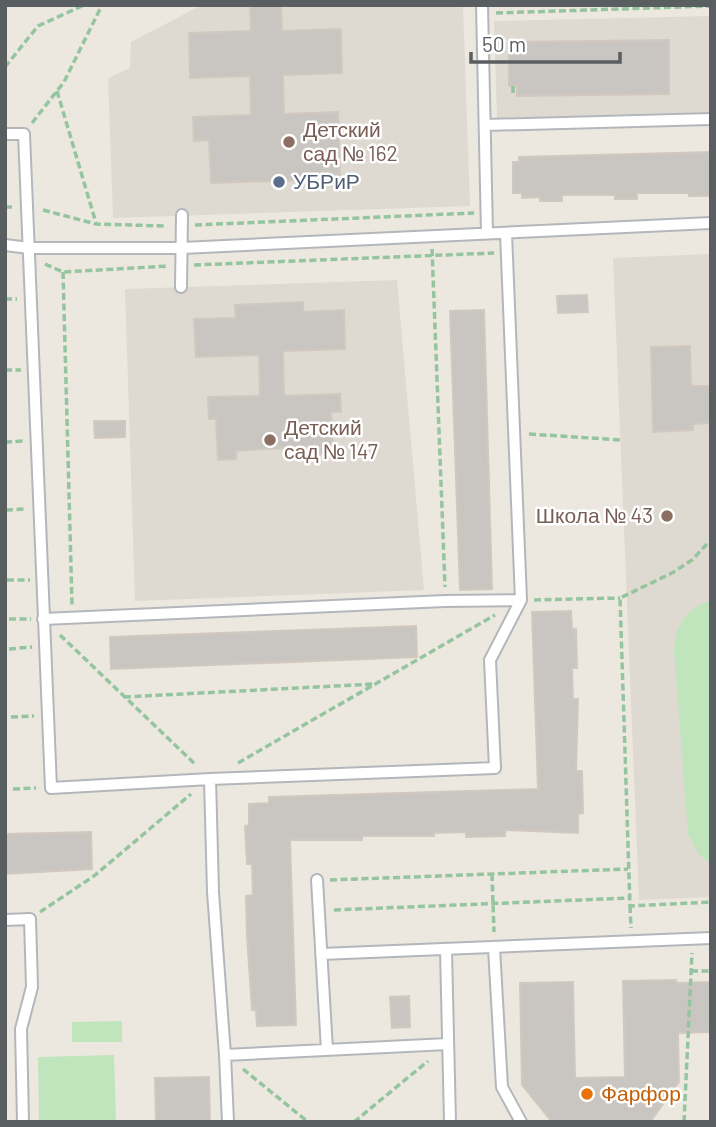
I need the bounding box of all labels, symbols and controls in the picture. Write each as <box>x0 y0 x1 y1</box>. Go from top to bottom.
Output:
scale bar <box>471 21 620 65</box>
text: 50 m <box>482 31 526 56</box>
place label: Детский сад № 162 <box>303 116 398 165</box>
marker: Детский сад № 162 <box>281 134 297 150</box>
place label: УБРиР <box>293 168 360 193</box>
marker: УБРиР <box>271 174 287 190</box>
place label: Детский сад № 147 <box>284 414 378 463</box>
marker: Детский сад № 147 <box>262 432 278 448</box>
place label: Школа № 43 <box>536 502 653 527</box>
marker: Школа № 43 <box>659 508 675 524</box>
place label: Фарфор <box>601 1080 681 1105</box>
marker: Фарфор <box>579 1086 595 1102</box>

